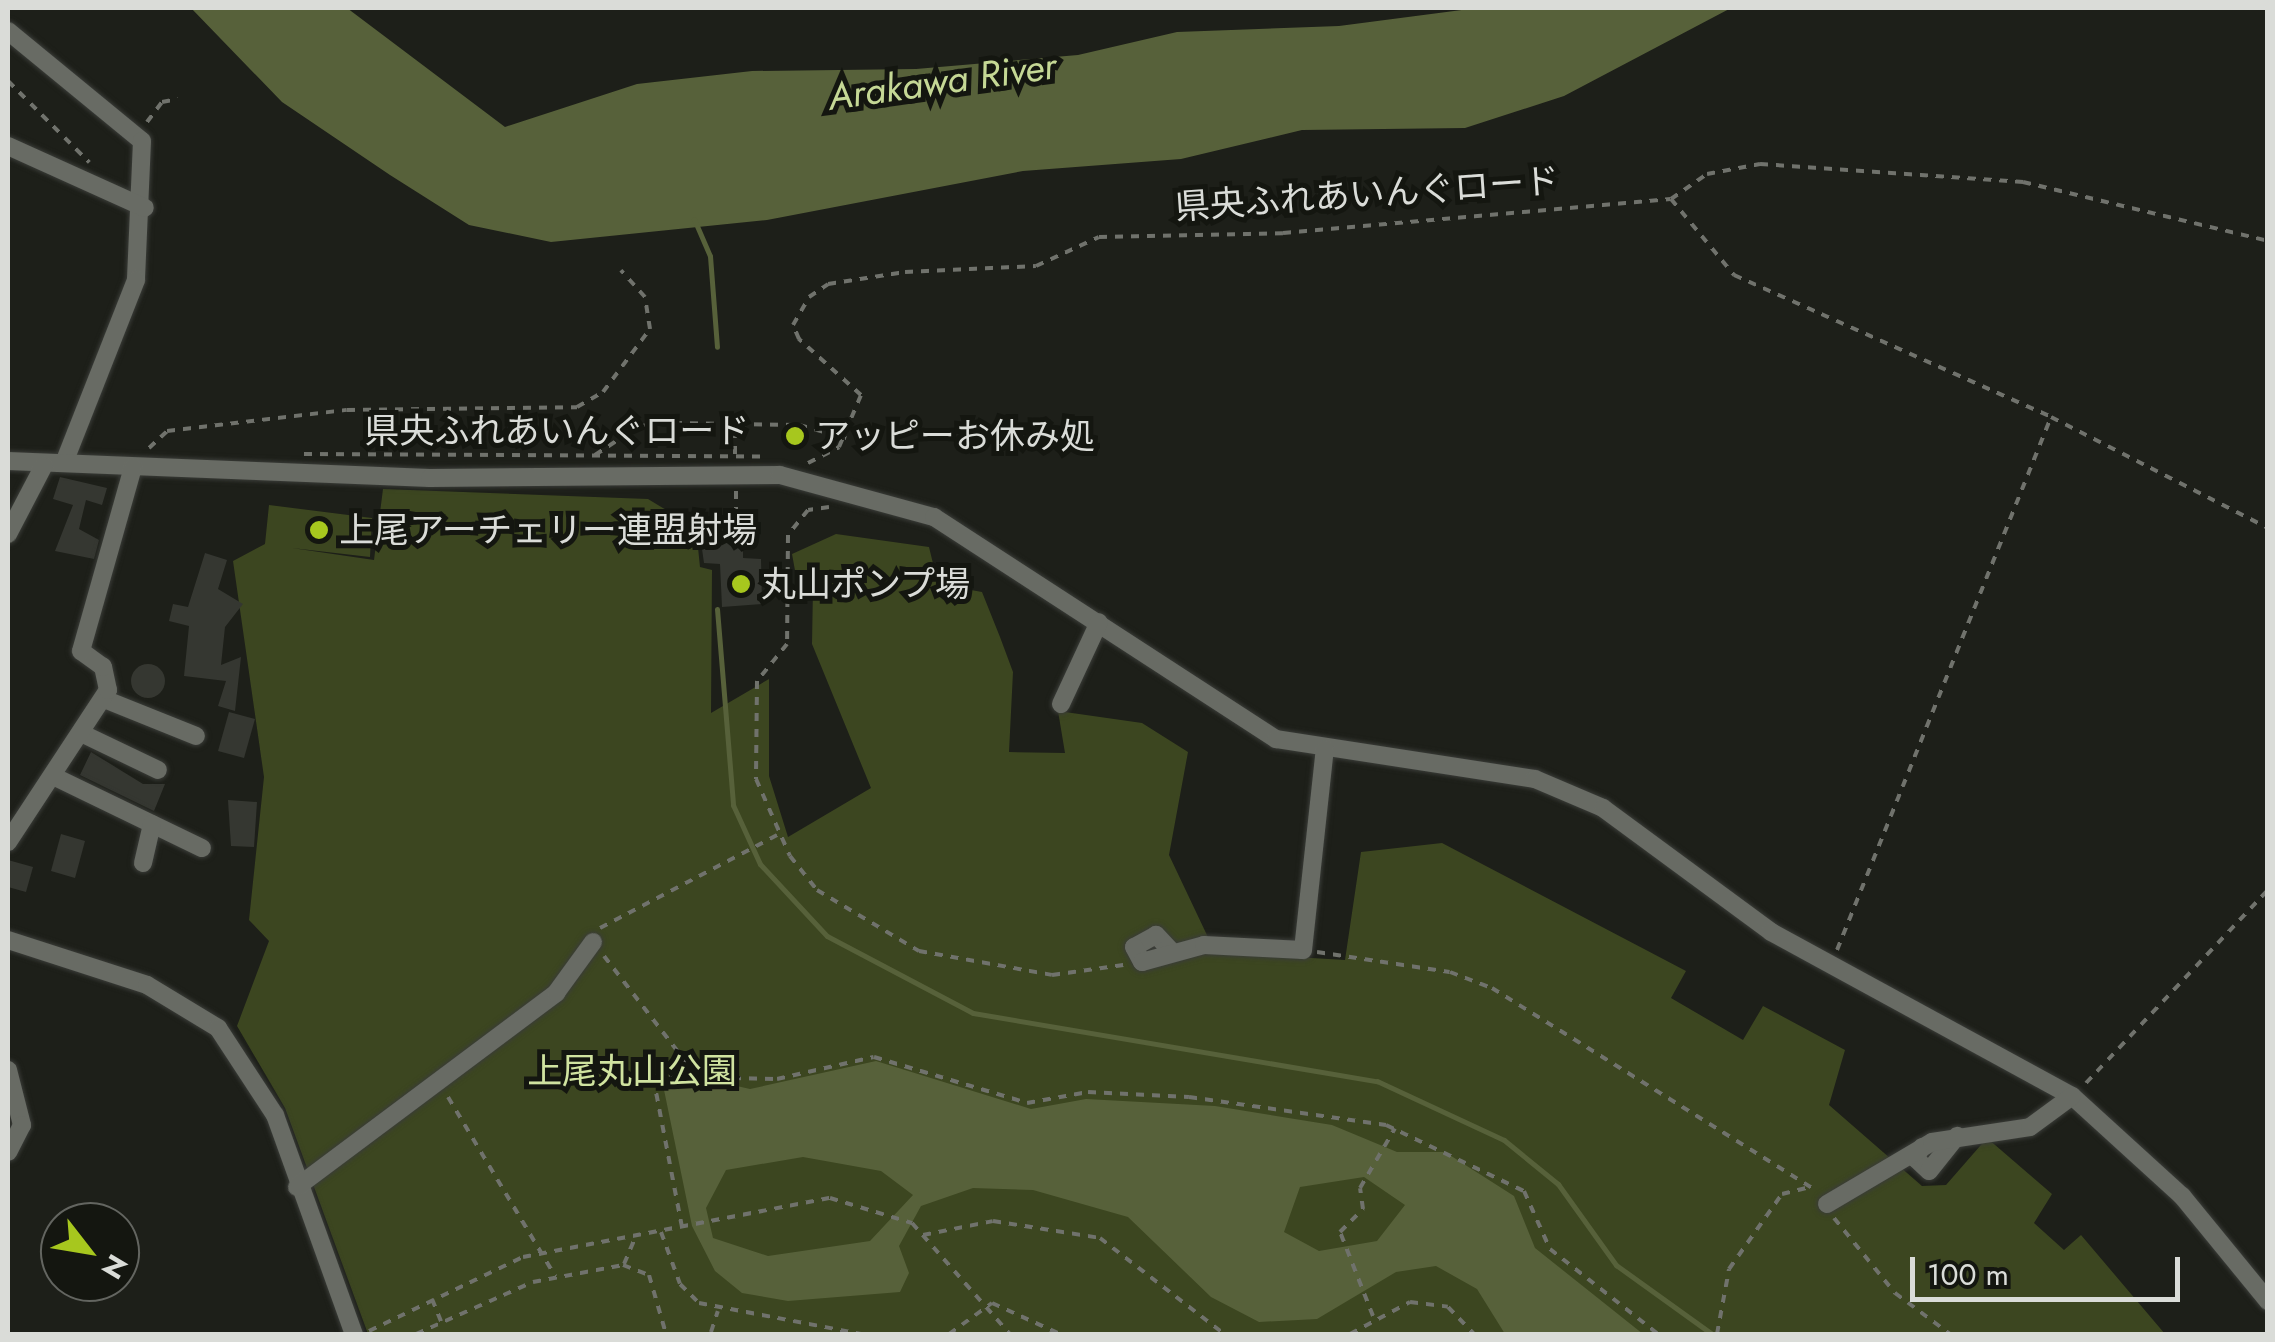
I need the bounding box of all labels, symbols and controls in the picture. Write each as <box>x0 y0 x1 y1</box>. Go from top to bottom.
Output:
water label: Arakawa River <box>825 42 1059 120</box>
street label: 県央ふれあいんぐロード <box>1174 160 1560 228</box>
street label: 県央ふれあいんぐロード <box>365 410 749 452</box>
place label: アッピーお休み処 <box>815 415 1095 457</box>
marker: アッピーお休み処 <box>784 425 806 447</box>
place label: 上尾アーチェリー連盟射場 <box>339 509 757 551</box>
marker: 上尾アーチェリー連盟射場 <box>308 519 330 541</box>
place label: 丸山ポンプ場 <box>761 563 971 605</box>
marker: 丸山ポンプ場 <box>730 573 752 595</box>
park label: 上尾丸山公園 <box>527 1050 737 1092</box>
north arrow <box>40 1202 140 1302</box>
scale bar <box>1915 1237 2185 1299</box>
text: N <box>91 1247 138 1287</box>
text: 100 m <box>1927 1253 2009 1296</box>

